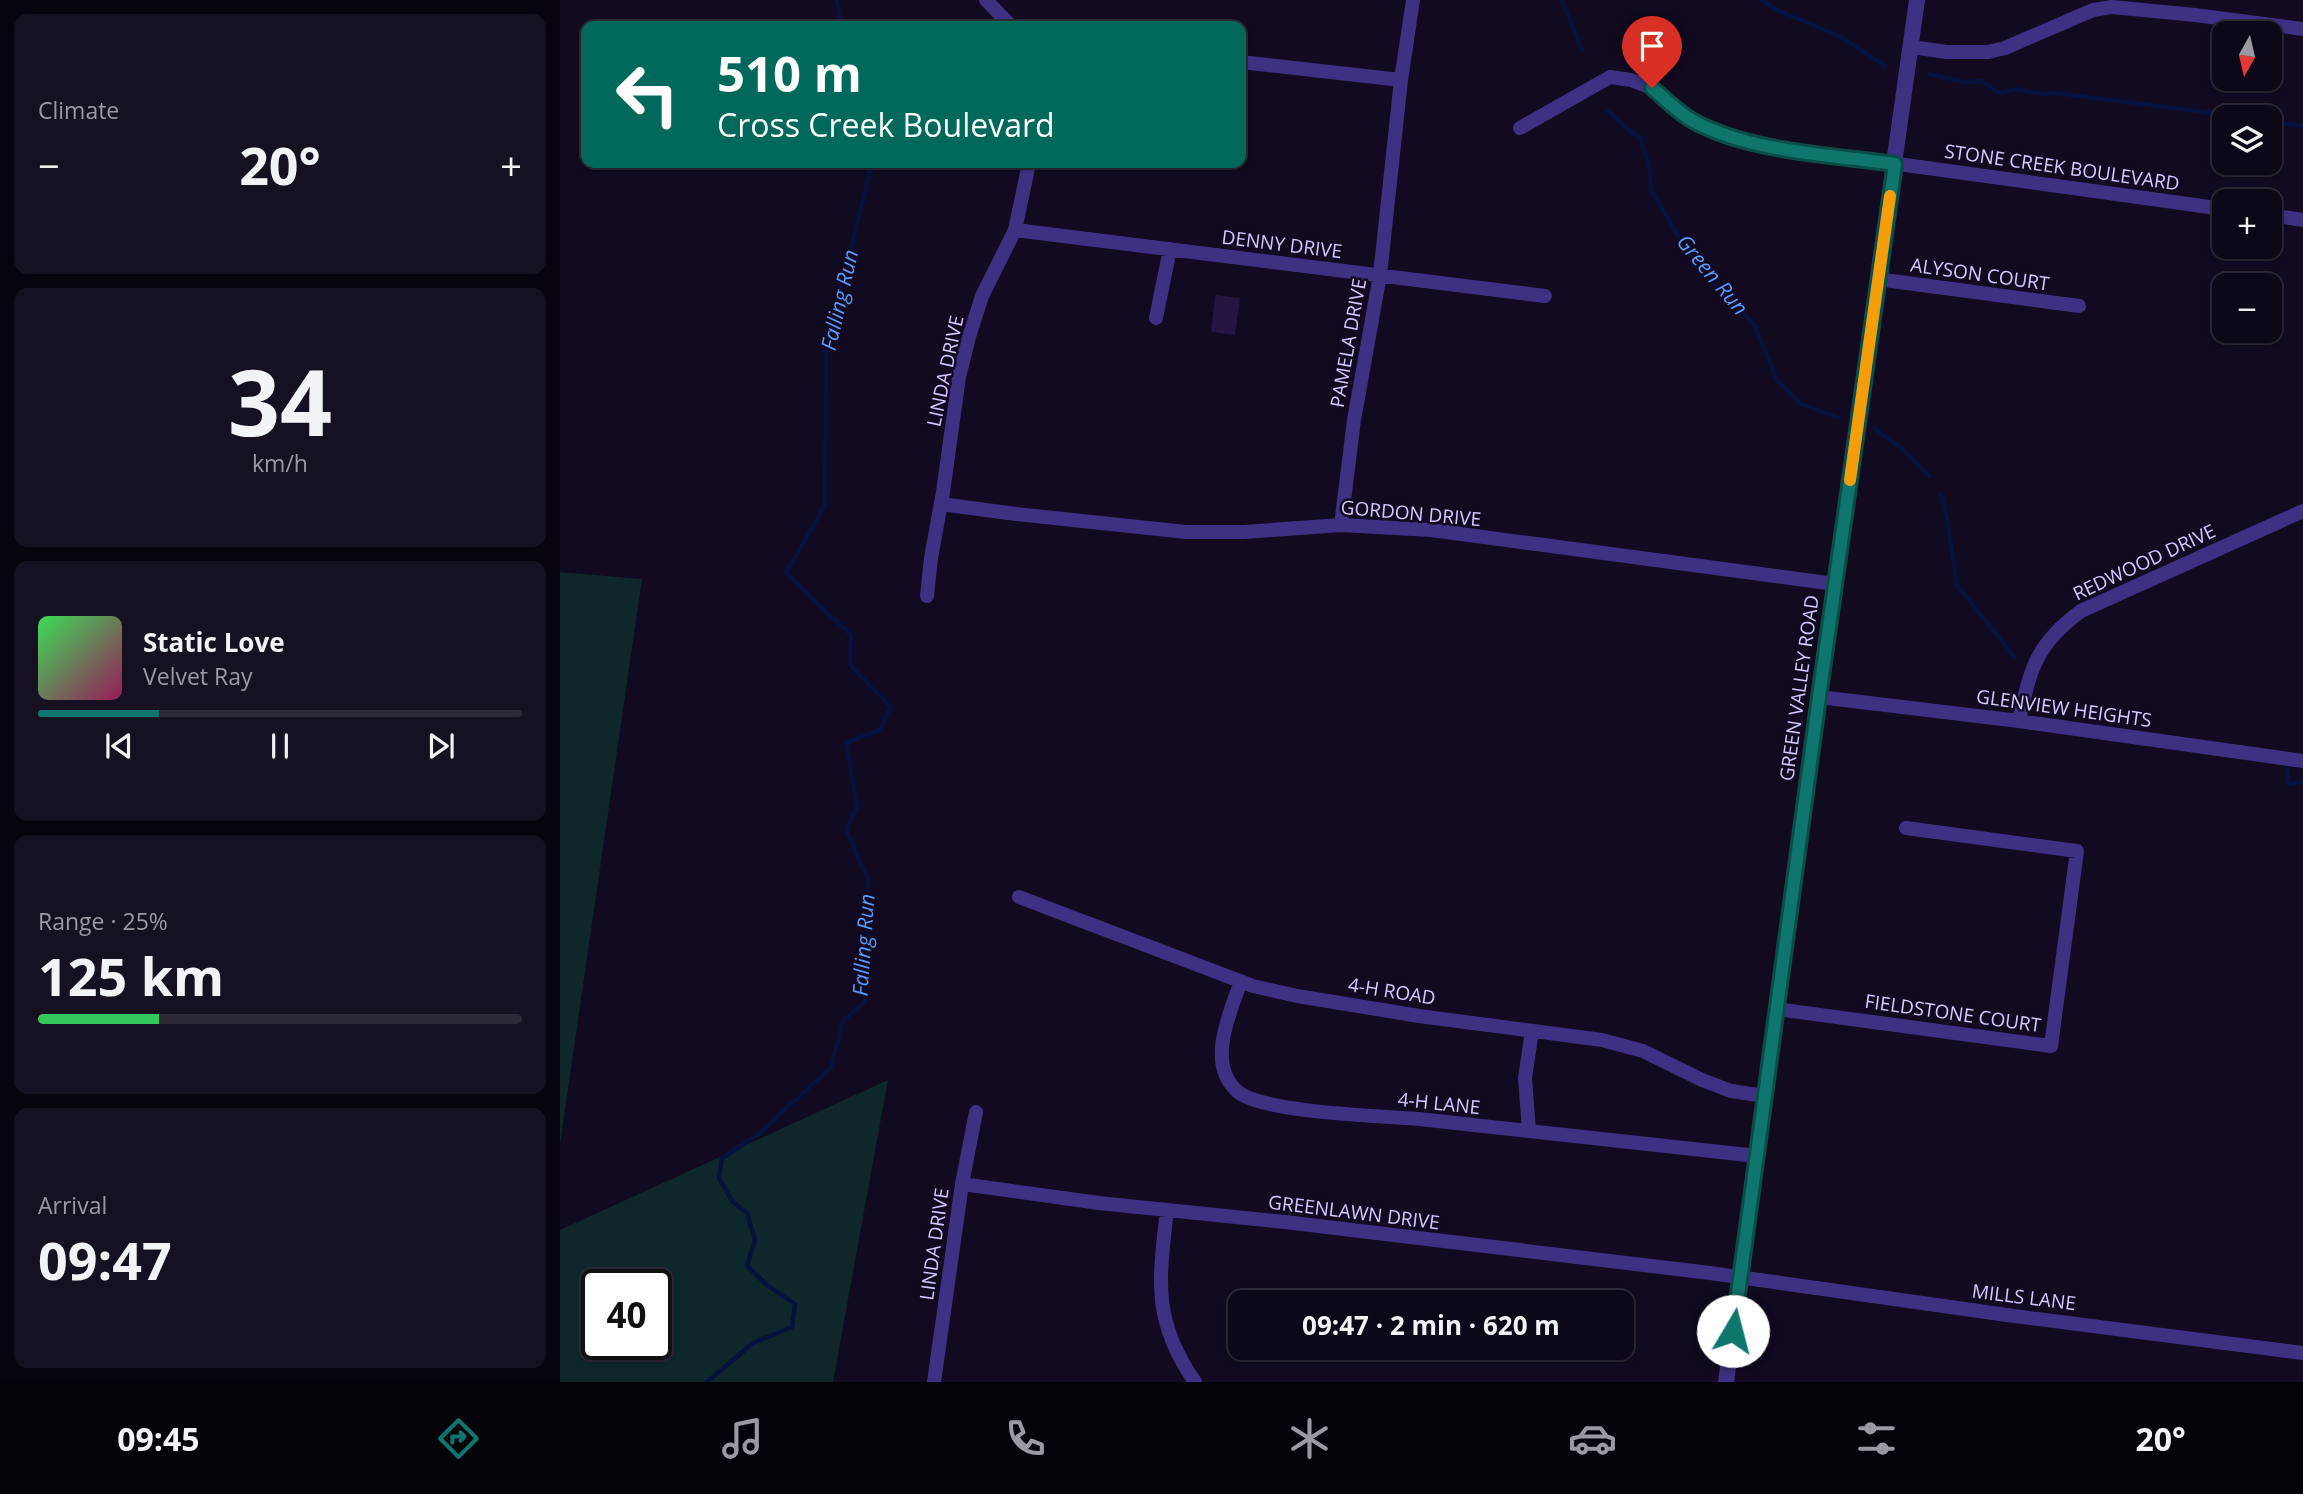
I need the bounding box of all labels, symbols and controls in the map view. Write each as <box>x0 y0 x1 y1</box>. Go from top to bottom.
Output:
pin <box>1622 16 1682 88</box>
north arrow <box>2212 21 2282 91</box>
map controls <box>2212 21 2282 343</box>
icon: arrive <box>1633 27 1671 65</box>
text: 510 m <box>717 40 862 106</box>
icon: left <box>602 49 693 140</box>
text: Climate <box>38 94 119 126</box>
text: Cross Creek Boulevard <box>717 103 1055 146</box>
button: layers <box>2212 105 2282 175</box>
text: 20° <box>239 129 321 200</box>
street label: STONE CREEK BOULEVARD <box>1943 138 2181 196</box>
text: − <box>38 139 60 191</box>
text: + <box>500 139 522 191</box>
button: + <box>2212 189 2282 259</box>
street label: DENNY DRIVE <box>1220 224 1344 264</box>
water label: Green Run <box>1671 228 1755 321</box>
water label: Falling Run <box>814 247 864 353</box>
street label: ALYSON COURT <box>1909 251 2052 297</box>
button: − <box>2212 273 2282 343</box>
street label: PAMELA DRIVE <box>1324 276 1372 410</box>
street label: LINDA DRIVE <box>921 313 969 429</box>
text: 34 <box>228 339 332 463</box>
text: km/h <box>252 447 308 479</box>
street label: GORDON DRIVE <box>1340 494 1482 532</box>
street label: REDWOOD DRIVE <box>2068 518 2220 606</box>
street label: GREEN VALLEY ROAD <box>1773 593 1825 783</box>
text: Static Love <box>143 624 285 660</box>
text: Velvet Ray <box>143 660 253 692</box>
street label: GLENVIEW HEIGHTS <box>1975 683 2153 733</box>
icon: previous <box>100 727 138 765</box>
icon: pause <box>261 727 299 765</box>
icon: next <box>422 727 460 765</box>
water label: Falling Run <box>845 893 881 997</box>
text: Range · 25% <box>38 905 168 937</box>
text: 125 km <box>38 940 224 1011</box>
street label: 4-H ROAD <box>1346 971 1438 1011</box>
street label: FIELDSTONE COURT <box>1863 988 2043 1038</box>
street label: 4-H LANE <box>1397 1086 1481 1120</box>
street label: LINDA DRIVE <box>913 1186 955 1302</box>
text: Arrival <box>38 1189 107 1221</box>
street label: GREENLAWN DRIVE <box>1267 1189 1441 1235</box>
text: 09:47 <box>38 1224 172 1295</box>
speed limit sign: 40 <box>581 1269 672 1360</box>
street label: MILLS LANE <box>1971 1278 2077 1316</box>
position arrow <box>1696 1294 1770 1368</box>
text: 09:47 · 2 min · 620 m <box>1302 1307 1560 1343</box>
icon: directions <box>434 1414 483 1463</box>
icon: music <box>718 1414 767 1463</box>
icon: phone <box>1001 1414 1050 1463</box>
icon: climate <box>1285 1414 1334 1463</box>
icon: car <box>1568 1414 1617 1463</box>
icon: filters <box>1852 1414 1901 1463</box>
text: 09:45 <box>117 1417 200 1460</box>
text: 20° <box>2135 1417 2186 1460</box>

